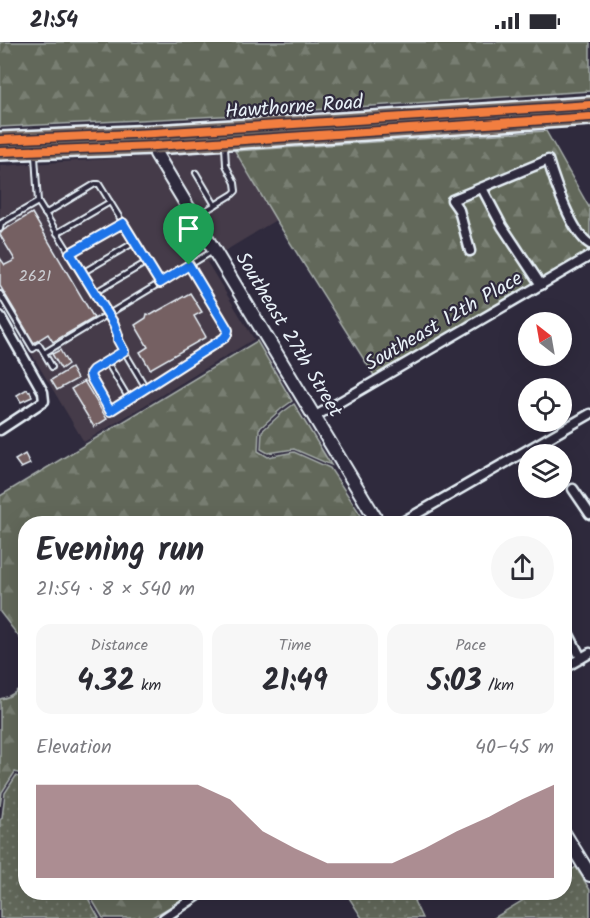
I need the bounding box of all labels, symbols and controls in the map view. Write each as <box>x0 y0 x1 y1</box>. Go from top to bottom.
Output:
text: 21:54 <box>30 4 78 39</box>
street label: Hawthorne Road <box>224 87 365 129</box>
pin <box>163 203 214 265</box>
icon: arrive <box>172 212 205 245</box>
street label: Southeast 27th Street <box>226 246 350 424</box>
house number: 2621 <box>19 264 51 289</box>
street label: Southeast 12th Place <box>359 264 529 380</box>
north arrow <box>518 312 572 366</box>
map controls <box>518 312 572 498</box>
button: locate <box>518 378 572 432</box>
button: layers <box>518 444 572 498</box>
text: Evening run <box>36 525 204 578</box>
button: share <box>491 536 554 599</box>
text: 21:54 · 8 × 540 m <box>36 574 195 606</box>
text: Distance <box>91 633 148 658</box>
text: Time <box>279 633 311 658</box>
text: Pace <box>455 633 486 658</box>
text: 4.32 <box>77 658 135 706</box>
text: 21:49 <box>262 658 328 706</box>
text: 5:03 <box>427 658 482 706</box>
text: km <box>135 673 161 698</box>
text: /km <box>482 673 514 698</box>
text: Elevation <box>36 732 112 764</box>
text: 40–45 m <box>475 732 554 764</box>

